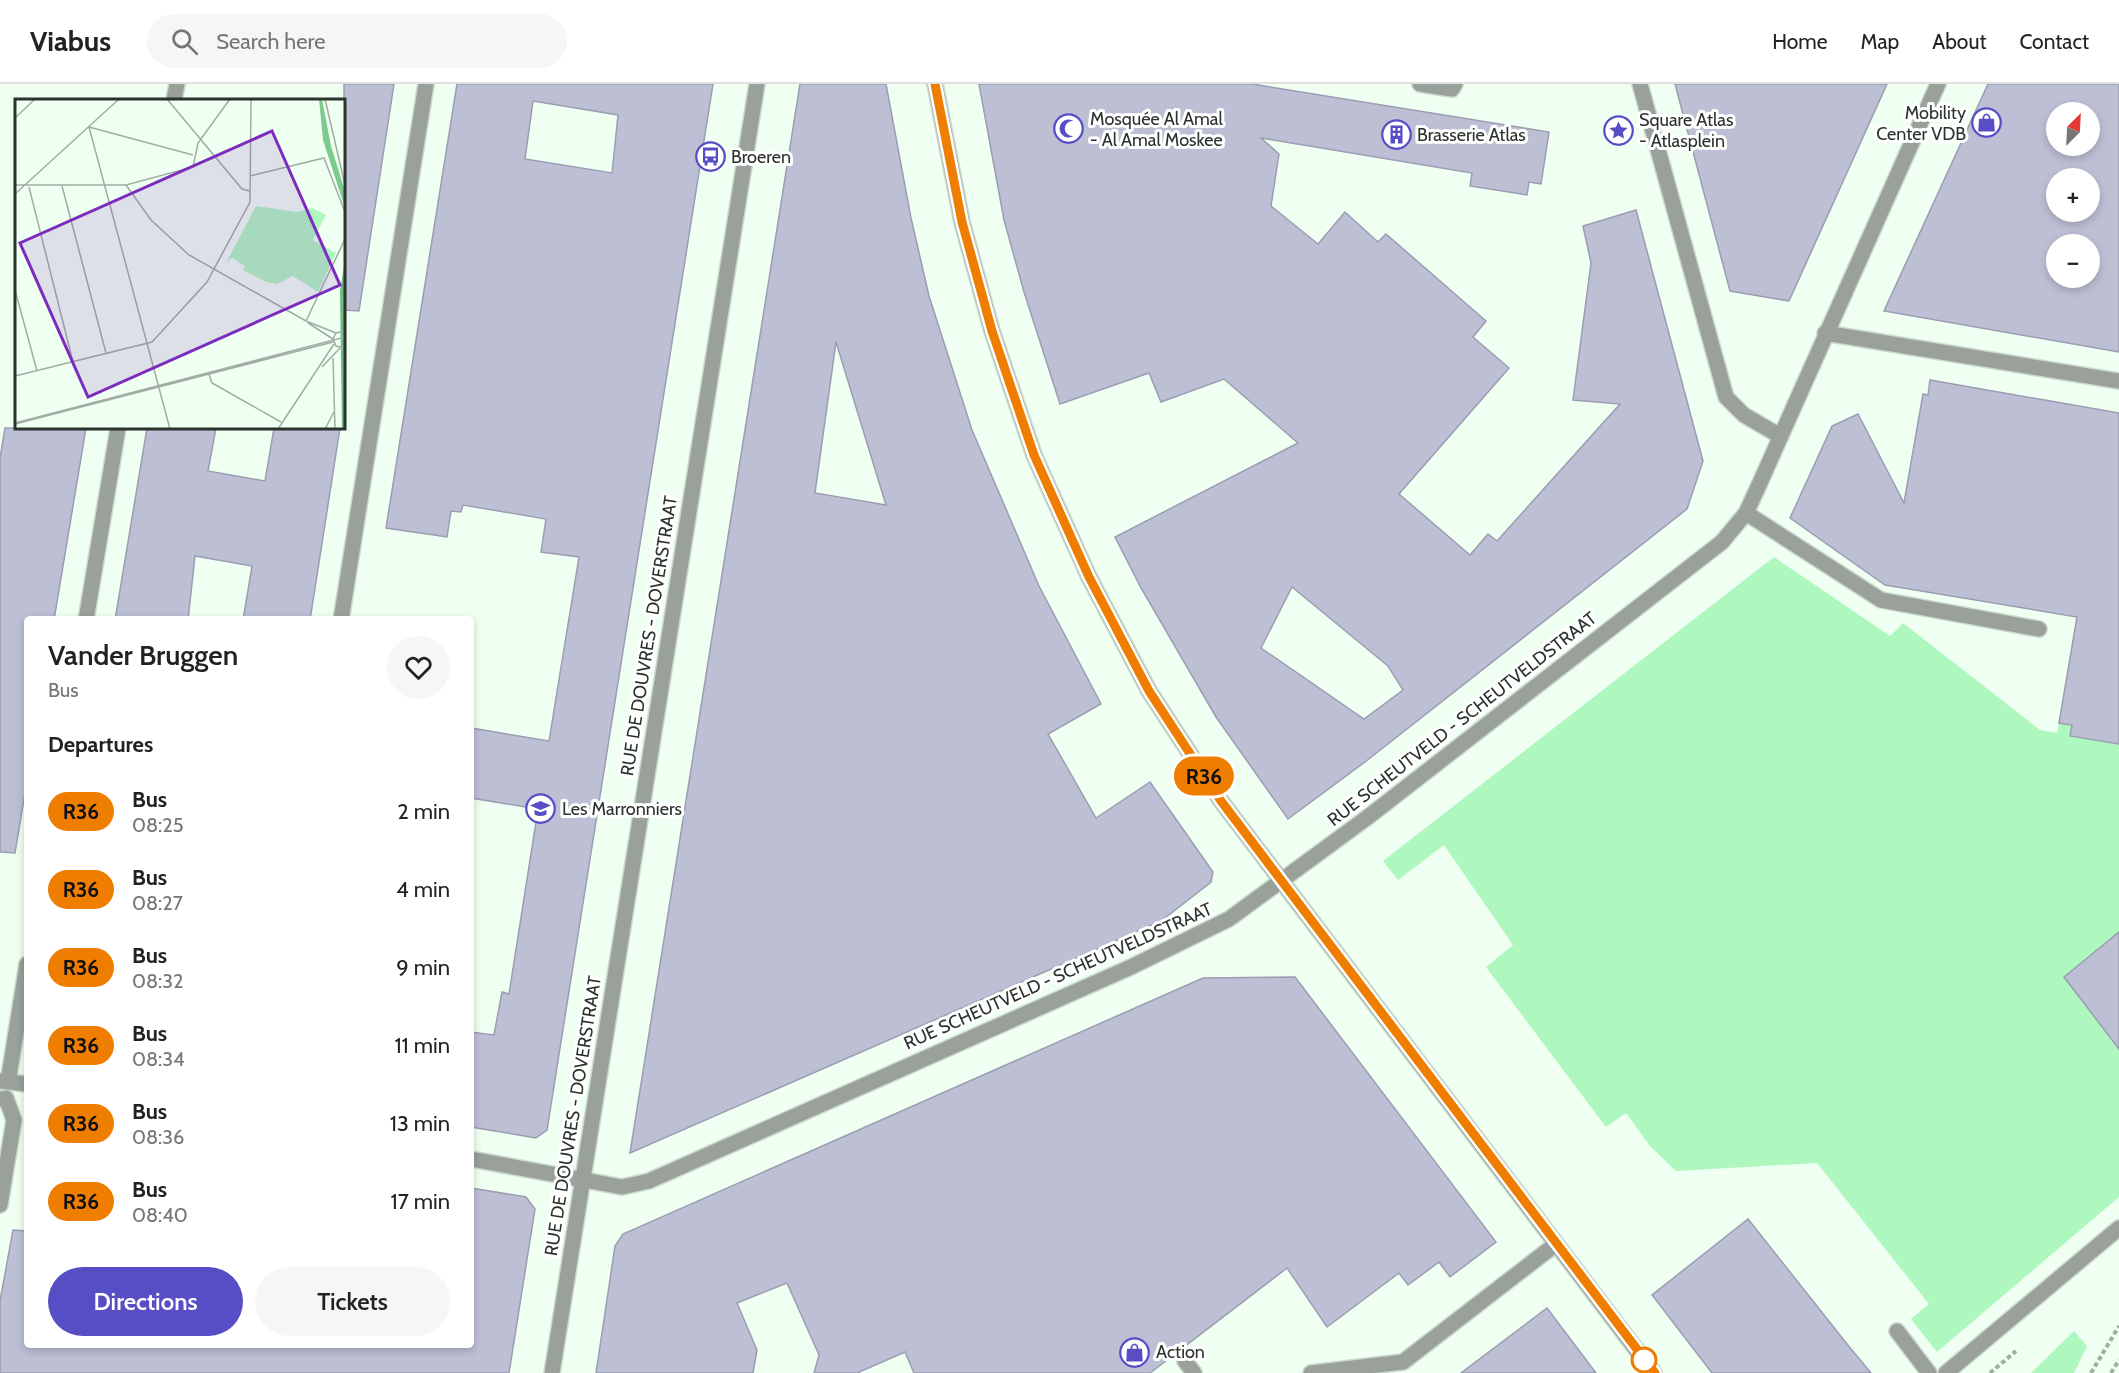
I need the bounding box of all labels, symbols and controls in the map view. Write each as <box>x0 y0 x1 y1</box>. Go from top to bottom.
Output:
search box <box>147 14 567 68</box>
text: Viabus <box>30 24 111 58</box>
icon: search <box>168 25 201 58</box>
text: Search here <box>216 28 325 55</box>
text: Home <box>1772 29 1828 54</box>
text: Map <box>1861 29 1899 54</box>
text: About <box>1932 29 1986 54</box>
text: Contact <box>2019 29 2089 54</box>
inset map <box>15 99 345 429</box>
place label: Mobility Center VDB <box>1876 102 1966 145</box>
north arrow <box>2046 102 2100 156</box>
map controls <box>2046 102 2100 288</box>
shop icon: Mobility Center VDB <box>1971 107 2003 139</box>
place label: Mosquée Al Amal - Al Amal Moskee <box>1090 108 1223 151</box>
place label: Square Atlas - Atlasplein <box>1639 109 1733 152</box>
mosque icon: Mosquée Al Amal - Al Amal Moskee <box>1053 113 1085 145</box>
place icon: Square Atlas - Atlasplein <box>1602 114 1634 146</box>
building icon: Brasserie Atlas <box>1380 119 1412 151</box>
place label: Brasserie Atlas <box>1417 124 1526 146</box>
bus stop icon: Broeren <box>694 141 726 173</box>
place label: Broeren <box>731 146 791 168</box>
button: + <box>2046 168 2100 222</box>
button: − <box>2046 234 2100 288</box>
street label: RUE DE DOUVRES - DOVERSTRAAT <box>616 494 682 778</box>
street label: RUE SCHEUTVELD - SCHEUTVELDSTRAAT <box>1323 607 1601 831</box>
button: heart <box>387 636 450 699</box>
text: Vander Bruggen <box>48 638 238 672</box>
text: Bus <box>48 678 79 702</box>
text: Departures <box>48 731 153 758</box>
line badge: R36 <box>1170 756 1238 796</box>
text: R36 <box>1186 764 1222 789</box>
text: Bus <box>132 786 167 813</box>
school or university icon: Les Marronniers <box>525 793 557 825</box>
text: 2 min <box>397 798 450 825</box>
place label: Les Marronniers <box>562 798 682 820</box>
text: R36 <box>63 799 99 824</box>
text: 08:25 <box>132 813 184 837</box>
text: Bus <box>132 864 167 891</box>
text: 4 min <box>396 876 450 903</box>
text: R36 <box>63 877 99 902</box>
text: 08:27 <box>132 891 183 915</box>
street label: RUE SCHEUTVELD - SCHEUTVELDSTRAAT <box>900 898 1216 1054</box>
text: Bus <box>132 942 167 969</box>
text: 9 min <box>396 954 450 981</box>
text: R36 <box>63 955 99 980</box>
text: 08:32 <box>132 969 184 993</box>
street label: RUE DE DOUVRES - DOVERSTRAAT <box>540 974 606 1258</box>
text: Bus <box>132 1020 167 1047</box>
text: 11 min <box>394 1032 450 1059</box>
text: R36 <box>63 1033 99 1058</box>
text: 08:34 <box>132 1047 185 1071</box>
text: Bus <box>132 1098 167 1125</box>
text: 13 min <box>390 1110 450 1137</box>
text: R36 <box>63 1111 99 1136</box>
text: 08:36 <box>132 1125 184 1149</box>
text: Bus <box>132 1176 167 1203</box>
text: 17 min <box>391 1188 450 1215</box>
text: R36 <box>63 1189 99 1214</box>
text: 08:40 <box>132 1203 188 1227</box>
button: Directions <box>48 1267 243 1336</box>
button: Tickets <box>255 1267 450 1336</box>
shop icon: Action <box>1119 1336 1151 1368</box>
place label: Action <box>1156 1341 1205 1363</box>
unlabelled marker <box>1631 1347 1657 1373</box>

